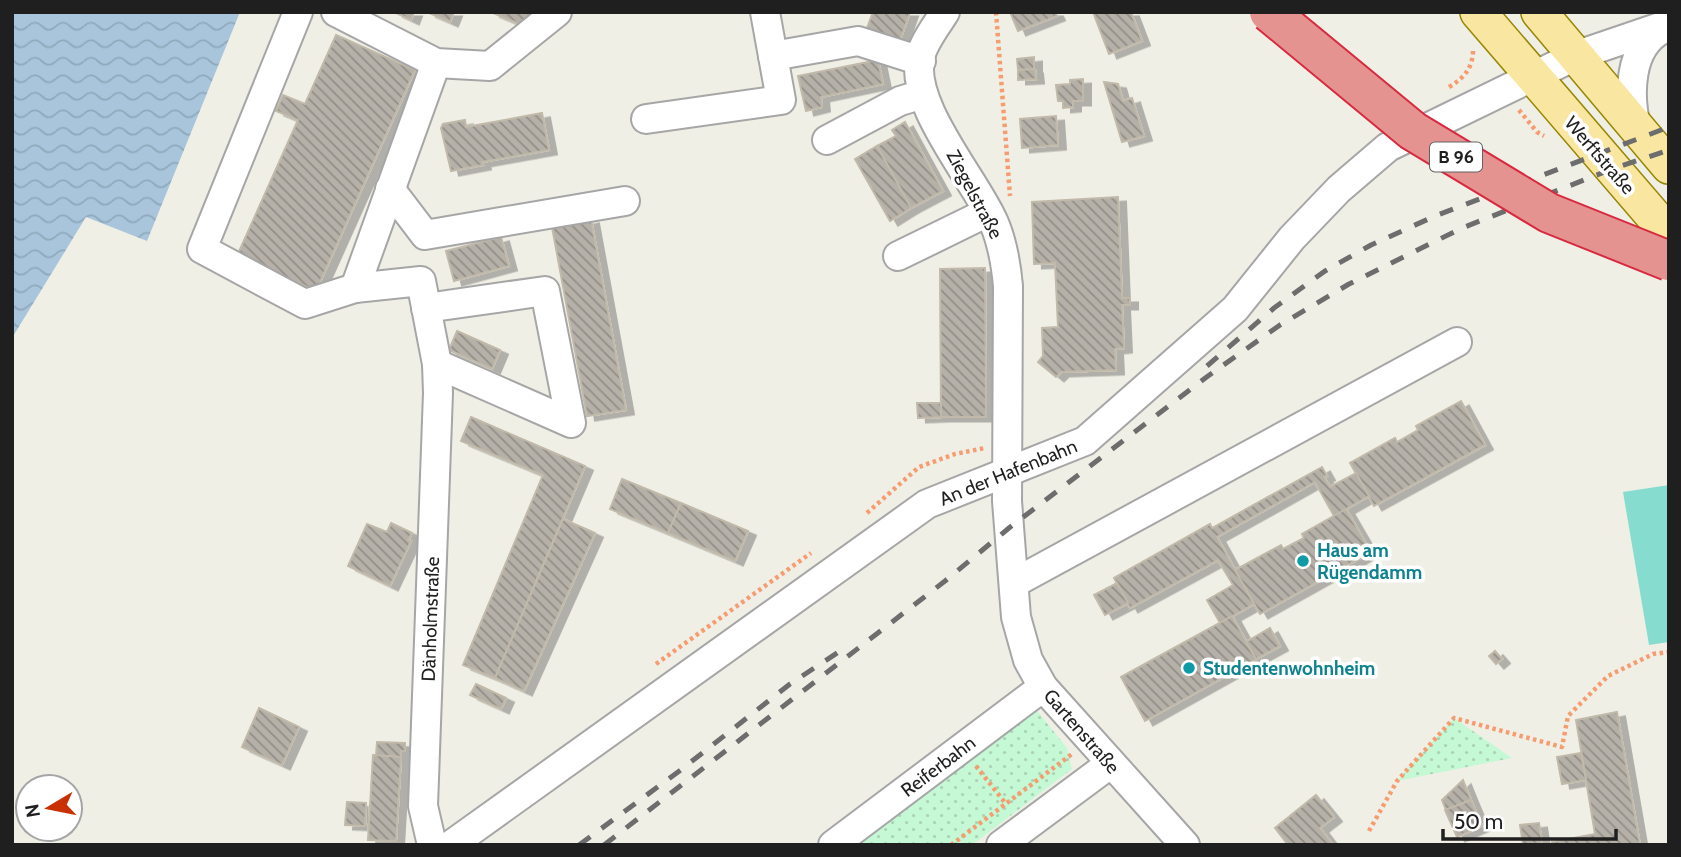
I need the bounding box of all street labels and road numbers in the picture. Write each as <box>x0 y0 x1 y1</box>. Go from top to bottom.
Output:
street label: Werftstraße <box>1560 112 1640 199</box>
road number: B 96 <box>1430 142 1482 172</box>
street label: Ziegelstraße <box>941 146 1008 243</box>
street label: An der Hafenbahn <box>936 434 1080 511</box>
street label: Dänholmstraße <box>417 556 444 682</box>
street label: Gartenstraße <box>1039 684 1125 778</box>
street label: Reiferbahn <box>897 731 980 802</box>

